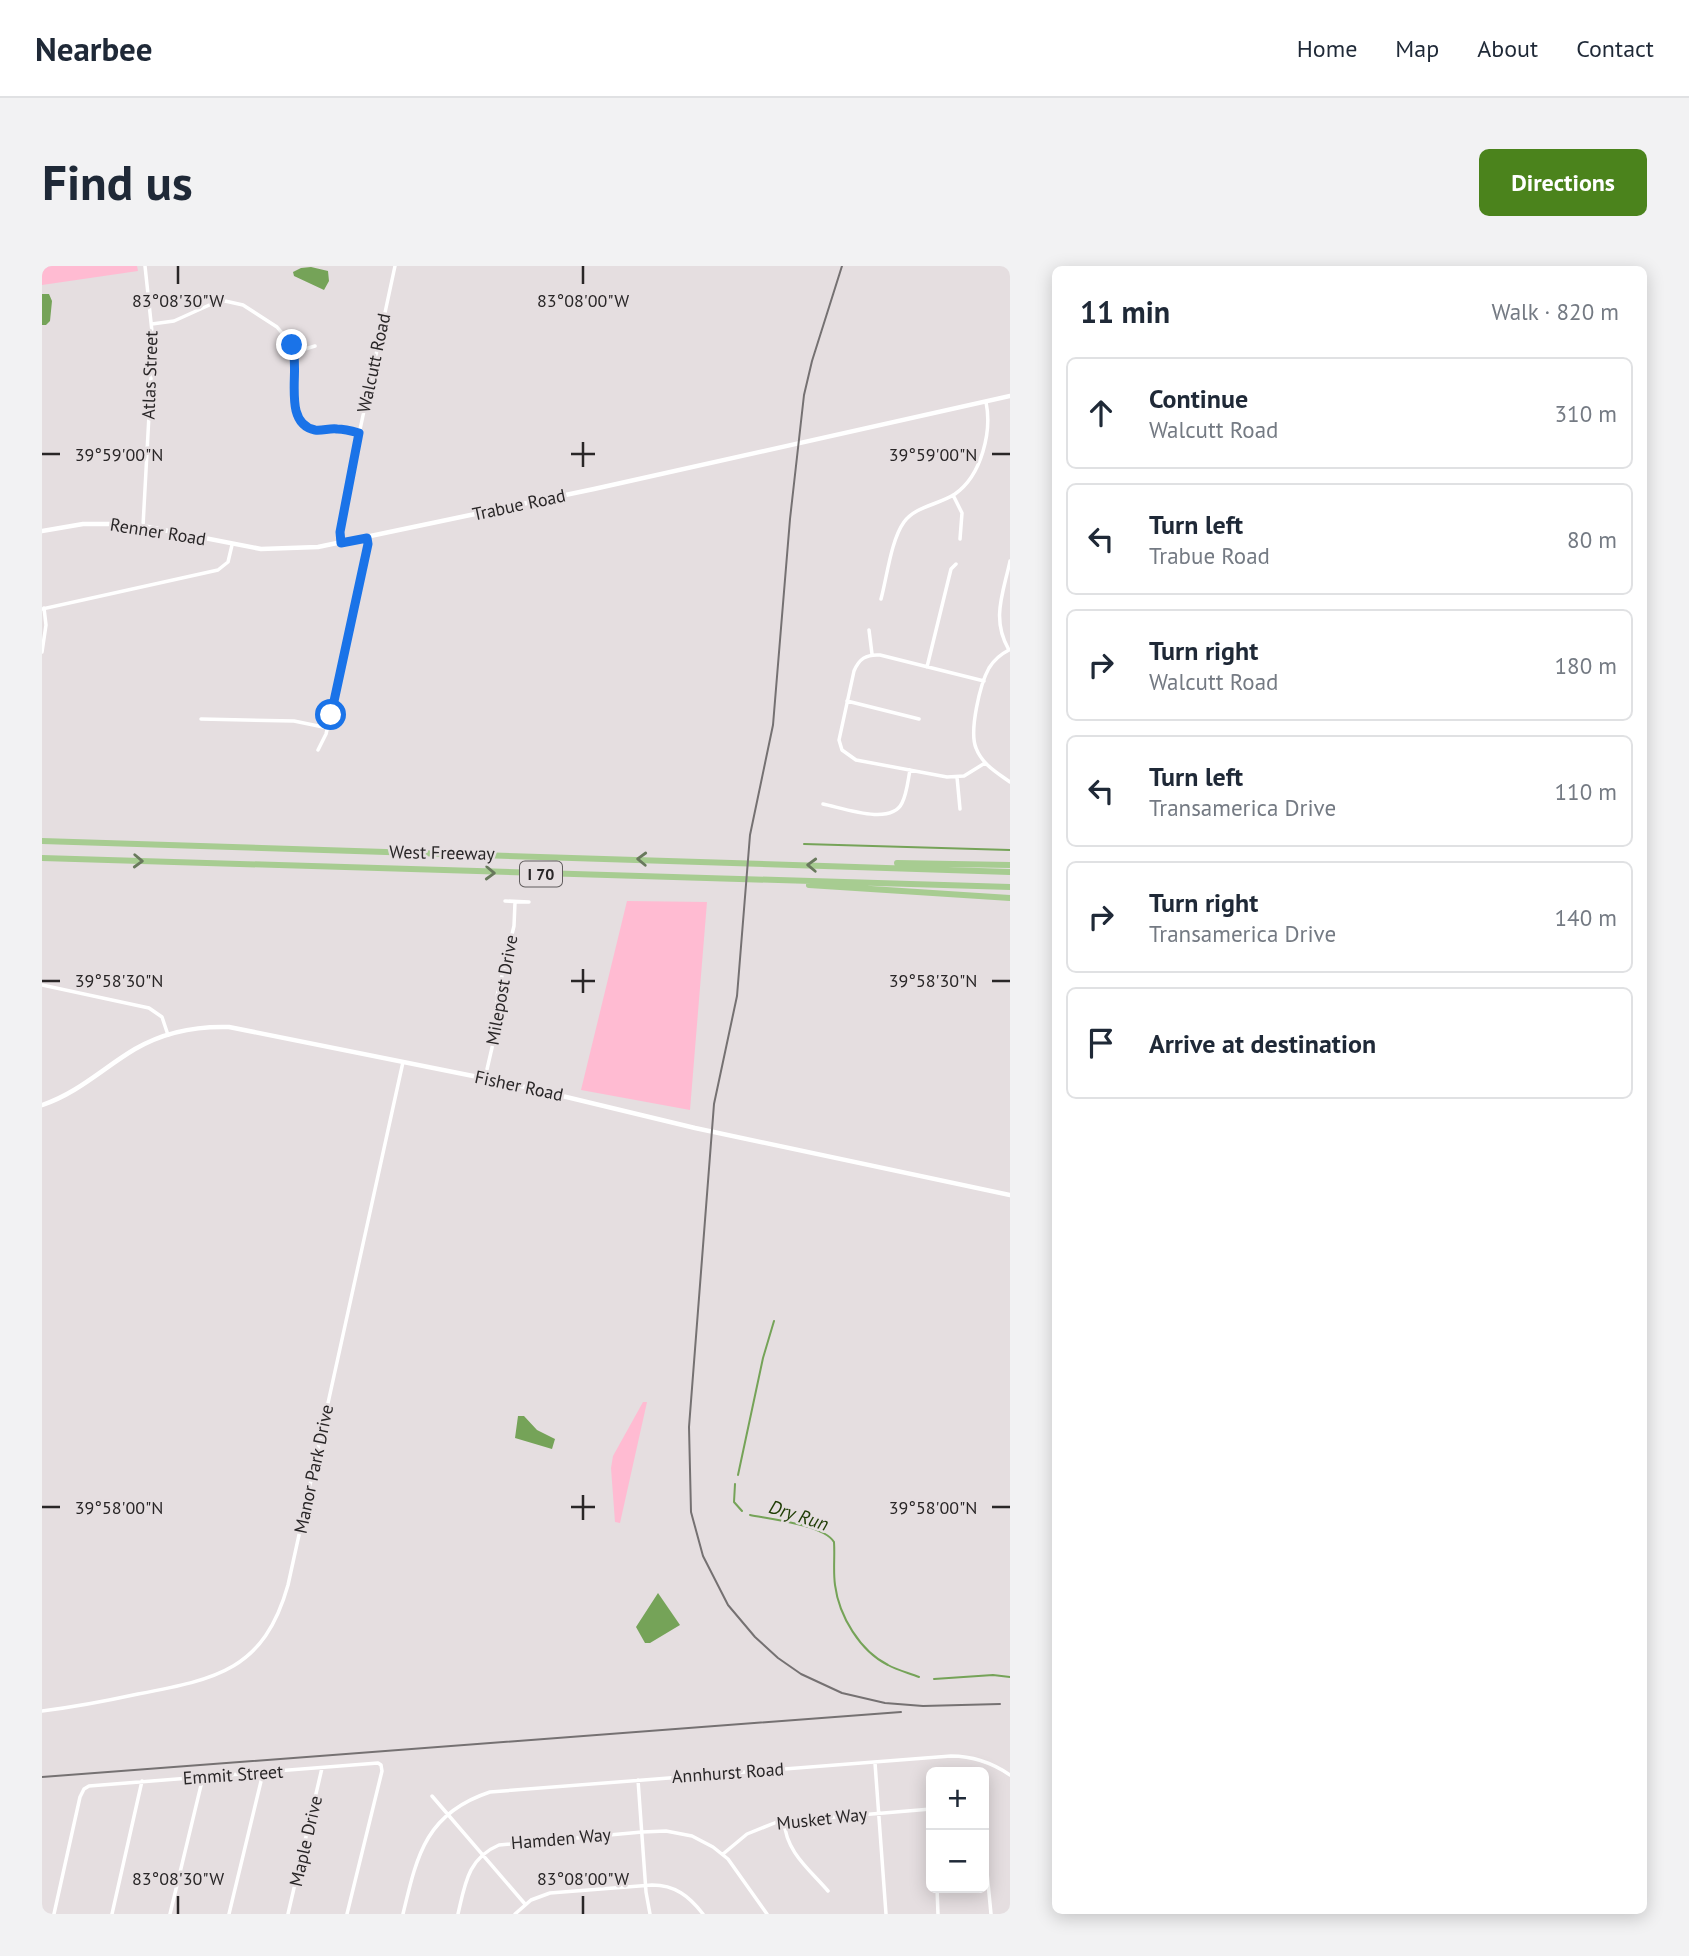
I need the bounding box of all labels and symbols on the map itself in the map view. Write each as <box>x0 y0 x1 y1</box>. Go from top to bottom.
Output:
text: 83°08'30"W <box>132 289 224 312</box>
text: 83°08'00"W <box>537 289 629 312</box>
street label: Walcutt Road <box>352 311 395 415</box>
route end <box>276 329 307 360</box>
street label: Atlas Street <box>136 330 163 420</box>
text: 39°59'00"N <box>75 443 163 466</box>
text: 39°59'00"N <box>889 443 977 466</box>
street label: Trabue Road <box>470 483 568 526</box>
street label: Renner Road <box>108 513 208 550</box>
route start <box>315 699 346 730</box>
street label: West Freeway <box>389 840 496 865</box>
one-way arrow <box>636 851 647 867</box>
one-way arrow <box>133 854 144 869</box>
one-way arrow <box>806 857 817 872</box>
road number: I 70 <box>520 862 562 887</box>
one-way arrow <box>485 865 496 880</box>
street label: Milepost Drive <box>480 933 523 1047</box>
text: 39°58'30"N <box>75 969 163 992</box>
text: 39°58'30"N <box>889 969 977 992</box>
street label: Fisher Road <box>473 1065 565 1106</box>
street label: Manor Park Drive <box>289 1402 338 1536</box>
water label: Dry Run <box>766 1494 832 1536</box>
text: 39°58'00"N <box>75 1496 163 1519</box>
text: 39°58'00"N <box>889 1496 977 1519</box>
street label: Annhurst Road <box>671 1757 785 1788</box>
street label: Emmit Street <box>182 1760 284 1789</box>
street label: Maple Drive <box>284 1793 327 1889</box>
street label: Musket Way <box>775 1802 869 1835</box>
street label: Hamden Way <box>510 1823 613 1854</box>
text: 83°08'30"W <box>132 1867 224 1890</box>
text: 83°08'00"W <box>537 1867 629 1890</box>

